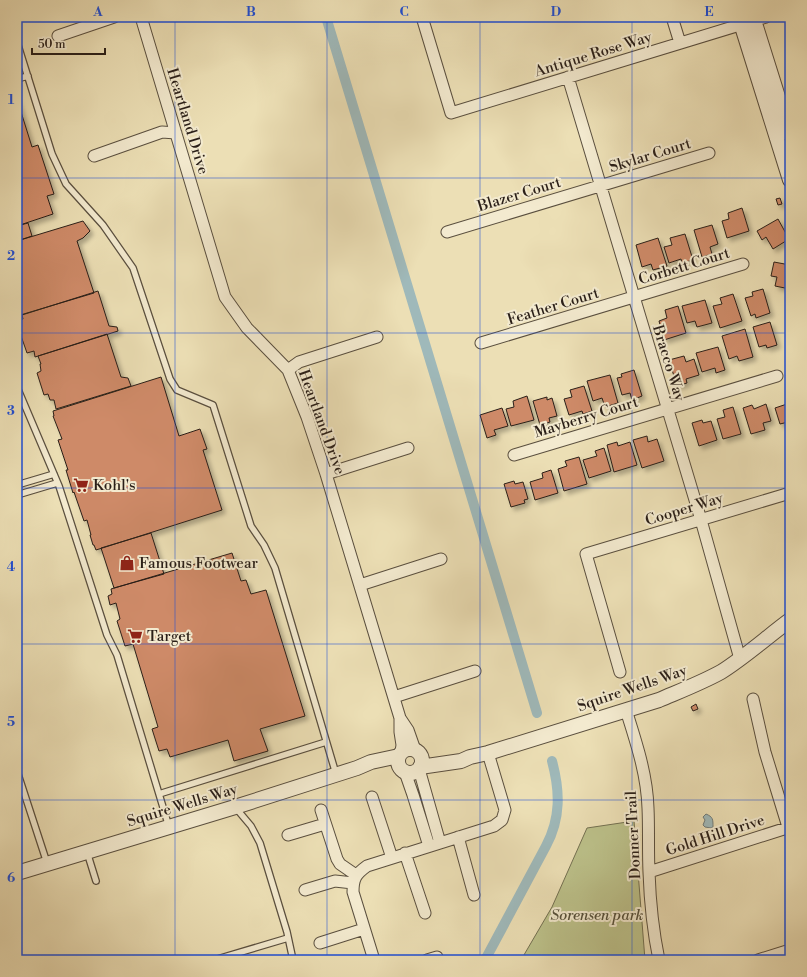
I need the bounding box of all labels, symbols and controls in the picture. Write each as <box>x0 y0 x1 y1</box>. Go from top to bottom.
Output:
text: A <box>92 4 103 20</box>
text: B <box>246 4 256 20</box>
text: C <box>399 4 409 20</box>
text: D <box>551 4 561 20</box>
text: E <box>704 4 714 20</box>
street label: Antique Rose Way <box>531 27 655 82</box>
scale bar <box>32 30 105 56</box>
text: 50 m <box>38 37 66 52</box>
street label: Heartland Drive <box>162 66 213 177</box>
text: 1 <box>8 92 15 108</box>
street label: Skylar Court <box>607 134 694 177</box>
street label: Blazer Court <box>474 173 564 216</box>
street label: Corbett Court <box>636 243 733 289</box>
text: 2 <box>7 248 15 264</box>
street label: Feather Court <box>505 283 602 329</box>
street label: Bracco Way <box>648 322 689 404</box>
street label: Heartland Drive <box>294 367 349 477</box>
street label: Mayberry Court <box>532 392 641 442</box>
text: 3 <box>7 403 15 419</box>
supermarket icon: Kohl's <box>72 476 90 494</box>
place label: Kohl's <box>93 476 136 495</box>
street label: Cooper Way <box>643 488 726 530</box>
shop icon: Famous Footwear <box>118 554 136 572</box>
place label: Famous Footwear <box>139 554 259 573</box>
text: 4 <box>7 559 16 575</box>
supermarket icon: Target <box>126 627 144 645</box>
place label: Target <box>147 627 192 646</box>
street label: Squire Wells Way <box>575 661 690 716</box>
text: 5 <box>7 714 15 730</box>
street label: Squire Wells Way <box>125 779 240 831</box>
street label: Donner Trail <box>622 790 645 880</box>
street label: Gold Hill Drive <box>663 811 767 860</box>
text: 6 <box>7 870 15 886</box>
park label: Sorensen park <box>551 906 644 925</box>

